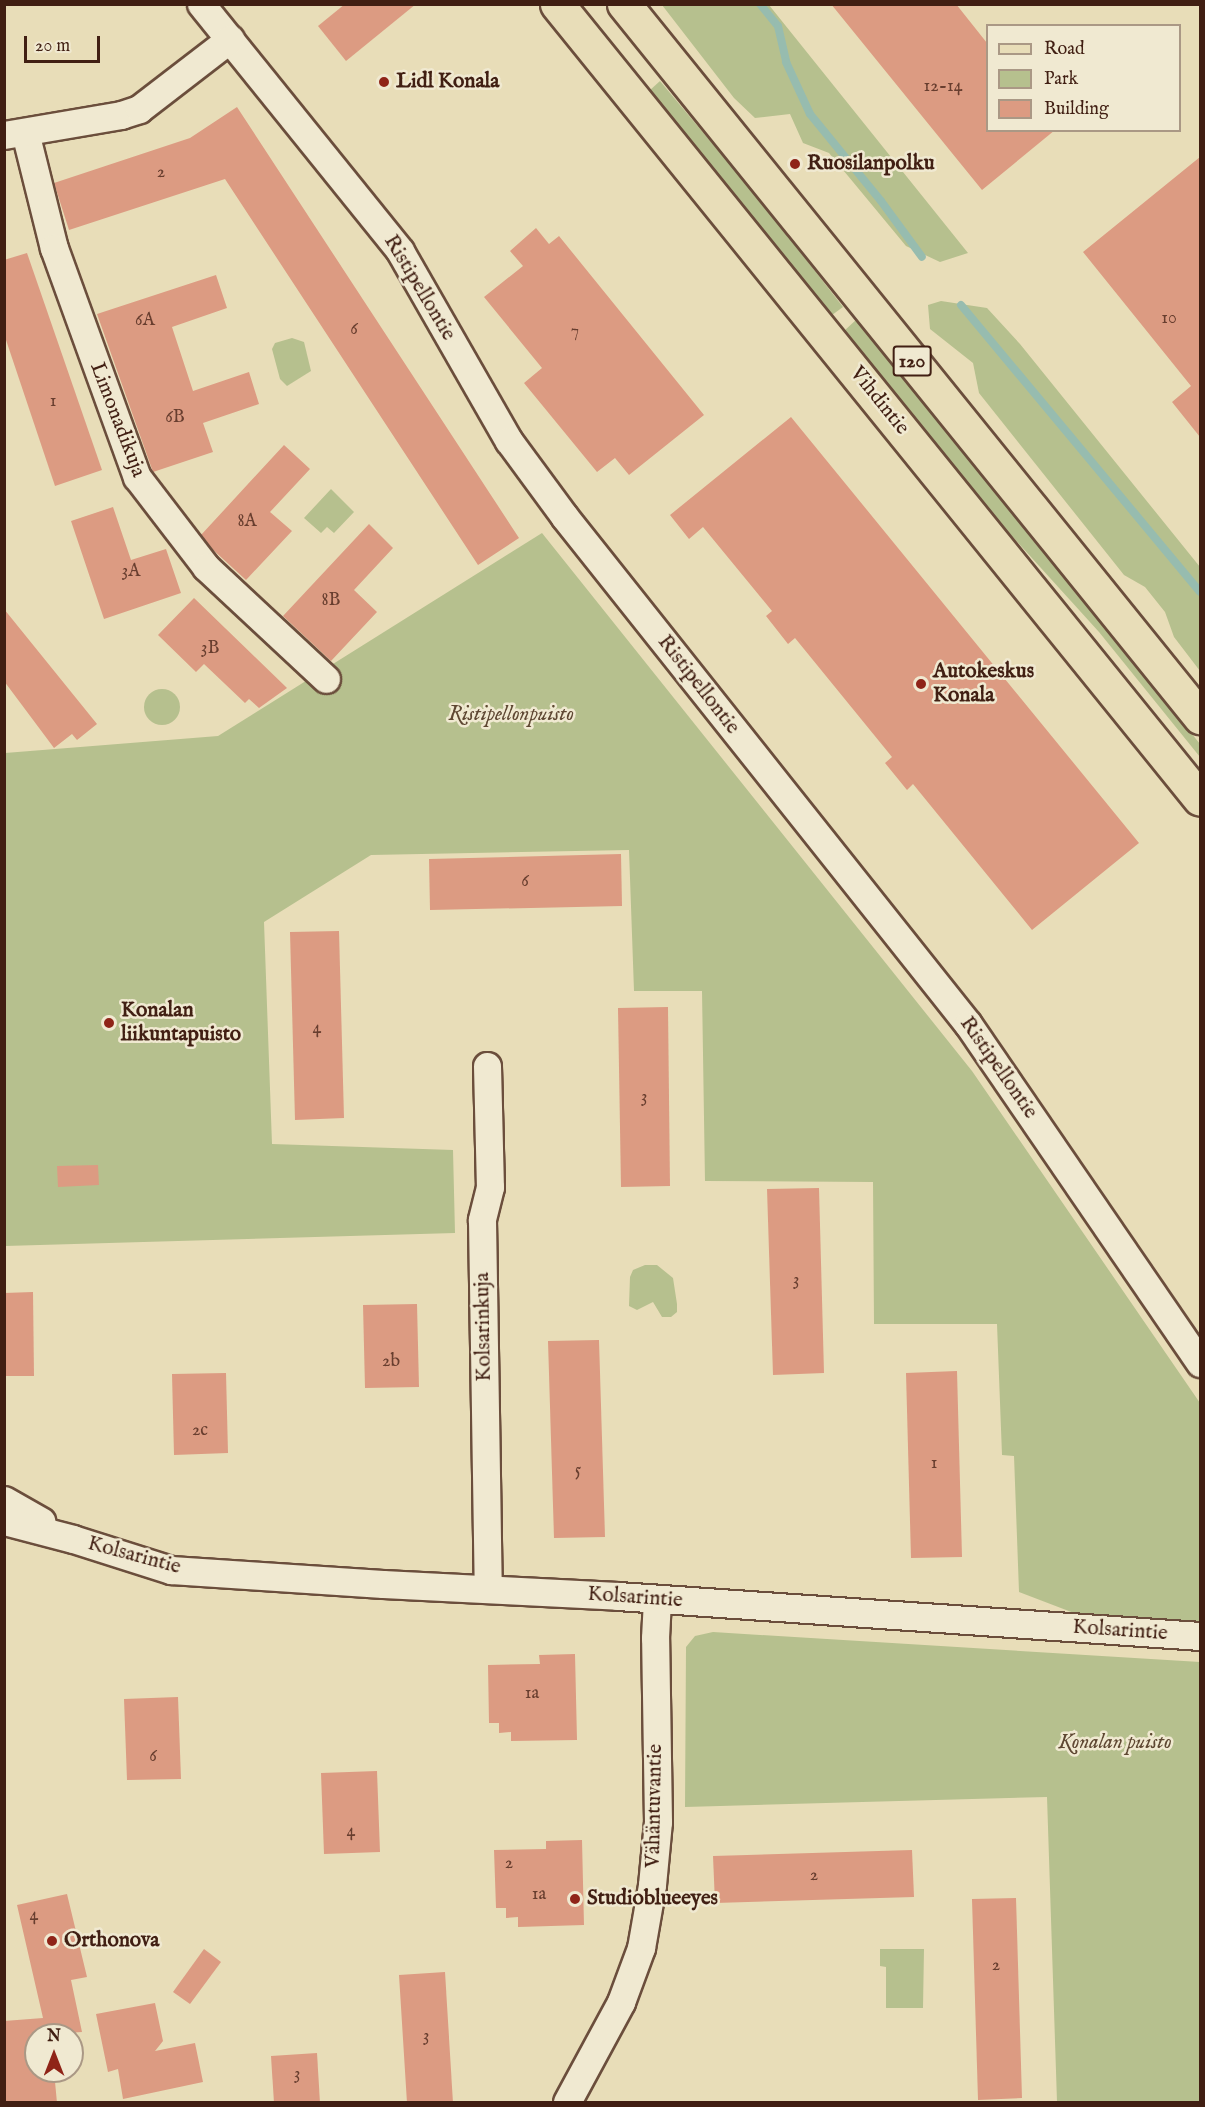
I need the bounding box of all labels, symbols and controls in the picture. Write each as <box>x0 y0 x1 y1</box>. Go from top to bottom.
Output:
scale bar <box>27 24 104 62</box>
legend <box>986 24 1181 132</box>
text: 20 m <box>35 35 70 58</box>
text: Road <box>1044 38 1085 61</box>
text: Park <box>1044 68 1078 91</box>
place label: Lidl Konala <box>396 69 499 95</box>
marker: Lidl Konala <box>377 75 391 89</box>
house number: 12-14 <box>923 76 963 98</box>
text: Building <box>1044 98 1109 121</box>
place label: Ruosilanpolku <box>807 151 935 177</box>
marker: Ruosilanpolku <box>788 157 802 171</box>
house number: 2 <box>157 162 165 184</box>
street label: Ristipellontie <box>378 231 460 345</box>
house number: 10 <box>1161 308 1177 330</box>
house number: 6A <box>135 310 155 332</box>
house number: 6 <box>350 319 358 341</box>
house number: 7 <box>571 321 579 343</box>
road number: 120 <box>892 344 932 378</box>
street label: Limonadikuja <box>84 359 150 481</box>
street label: Vihdintie <box>844 362 914 440</box>
house number: 1 <box>50 391 56 413</box>
house number: 6B <box>165 407 185 429</box>
house number: 8A <box>237 511 257 533</box>
house number: 3A <box>122 561 140 583</box>
house number: 8B <box>322 590 340 612</box>
street label: Ristipellontie <box>652 630 744 740</box>
house number: 3B <box>201 638 219 660</box>
place label: Autokeskus Konala <box>933 659 1034 709</box>
marker: Autokeskus Konala <box>914 677 928 691</box>
park label: Ristipellonpuisto <box>448 702 574 728</box>
house number: 6 <box>521 871 529 893</box>
place label: Konalan liikuntapuisto <box>121 998 241 1048</box>
street label: Ristipellontie <box>954 1012 1042 1124</box>
marker: Konalan liikuntapuisto <box>102 1016 116 1030</box>
house number: 4 <box>313 1018 321 1040</box>
house number: 3 <box>641 1087 647 1109</box>
house number: 3 <box>793 1270 799 1292</box>
street label: Kolsarinkuja <box>470 1272 498 1382</box>
house number: 2b <box>382 1351 400 1373</box>
house number: 2c <box>192 1420 208 1442</box>
house number: 1 <box>931 1453 937 1475</box>
house number: 5 <box>575 1460 581 1482</box>
street label: Kolsarintie <box>85 1531 183 1581</box>
street label: Kolsarintie <box>587 1582 683 1614</box>
street label: Kolsarintie <box>1072 1615 1168 1647</box>
house number: 1a <box>525 1683 539 1705</box>
park label: Konalan puisto <box>1058 1730 1172 1756</box>
street label: Vähäntuvantie <box>641 1744 669 1868</box>
house number: 6 <box>149 1746 157 1768</box>
house number: 4 <box>347 1821 355 1843</box>
house number: 2 <box>505 1853 513 1875</box>
house number: 2 <box>810 1865 818 1887</box>
house number: 1a <box>532 1884 546 1906</box>
place label: Studioblueeyes <box>587 1886 718 1912</box>
marker: Studioblueeyes <box>568 1892 582 1906</box>
house number: 4 <box>30 1905 38 1927</box>
place label: Orthonova <box>64 1928 159 1954</box>
marker: Orthonova <box>45 1934 59 1948</box>
house number: 2 <box>992 1955 1000 1977</box>
north arrow <box>24 2023 84 2083</box>
house number: 3 <box>423 2026 429 2048</box>
text: N <box>47 2027 61 2047</box>
house number: 3 <box>294 2064 300 2086</box>

